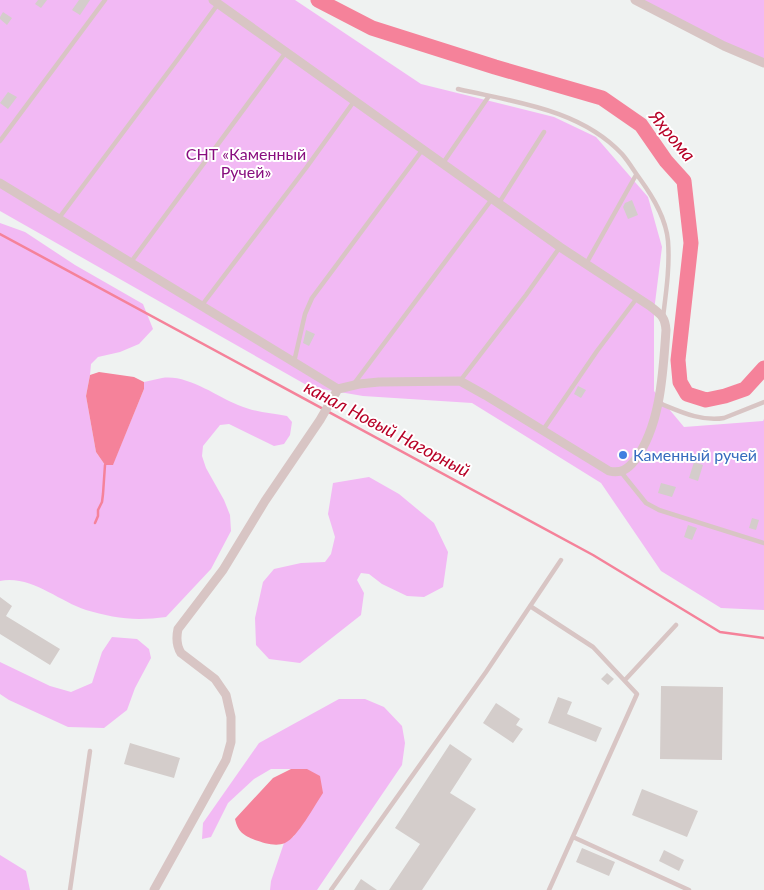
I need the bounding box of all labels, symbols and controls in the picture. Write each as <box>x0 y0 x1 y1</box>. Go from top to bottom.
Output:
water label: Яхрома <box>644 105 700 165</box>
park label: СНТ «Каменный Ручей» <box>186 144 306 181</box>
water label: канал Новый Нагорный <box>301 375 474 481</box>
place label: Каменный ручей <box>633 445 757 464</box>
marker: Каменный ручей <box>617 449 629 461</box>

